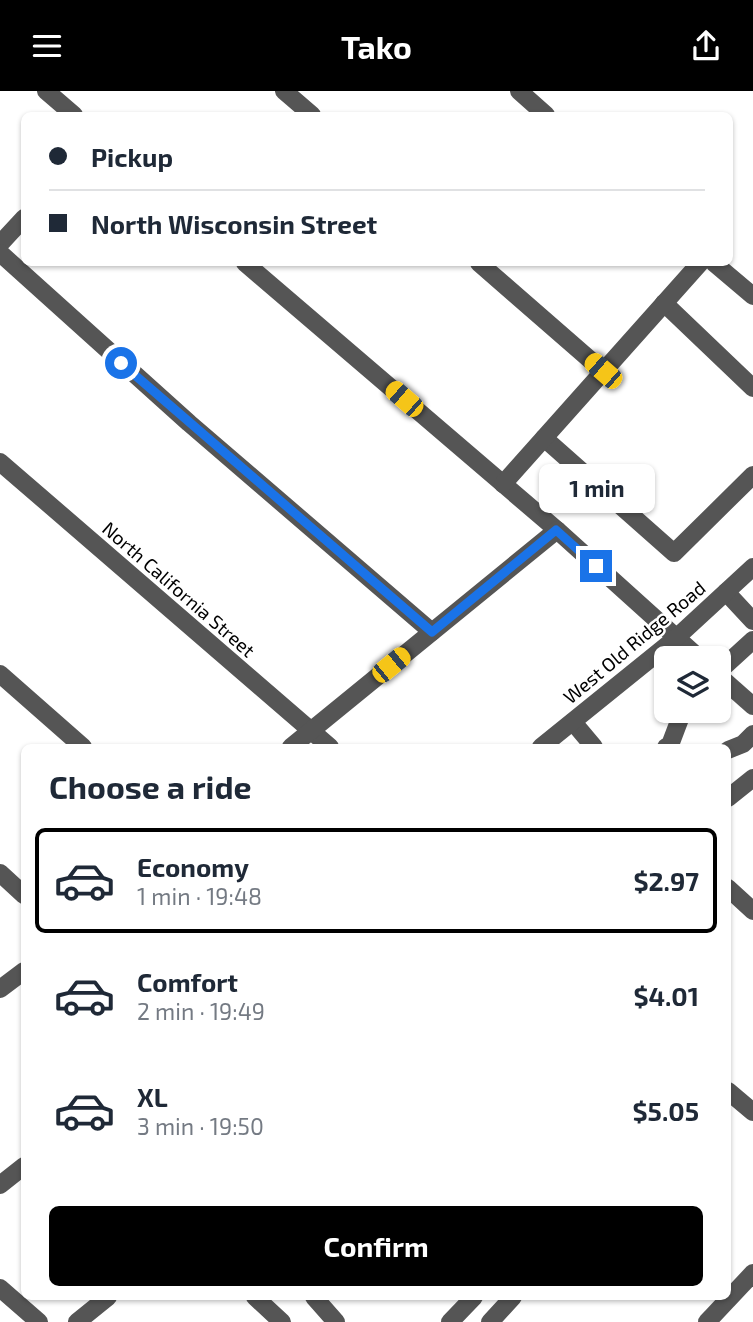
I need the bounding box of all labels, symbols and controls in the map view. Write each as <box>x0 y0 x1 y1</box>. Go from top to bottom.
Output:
icon: menu <box>28 27 66 65</box>
text: Tako <box>341 27 412 65</box>
icon: share <box>687 27 725 65</box>
text: Pickup <box>91 141 173 172</box>
text: North Wisconsin Street <box>91 208 377 239</box>
route start <box>105 347 137 379</box>
car <box>581 349 626 393</box>
car <box>382 377 427 421</box>
callout: 1 min <box>538 465 654 513</box>
text: 1 min <box>569 474 625 502</box>
street label: North California Street <box>98 516 260 662</box>
route end <box>580 550 612 582</box>
street label: West Old Ridge Road <box>558 576 710 708</box>
car <box>369 644 414 686</box>
map controls <box>654 646 731 723</box>
button: layers <box>654 646 731 723</box>
text: Choose a ride <box>49 767 252 805</box>
icon: car <box>53 849 116 912</box>
text: Economy <box>137 851 249 882</box>
text: $2.97 <box>633 865 699 896</box>
text: 1 min · 19:48 <box>137 882 262 910</box>
icon: car <box>53 964 116 1027</box>
text: Comfort <box>137 966 238 997</box>
text: $4.01 <box>633 980 699 1011</box>
text: 2 min · 19:49 <box>137 997 265 1025</box>
icon: car <box>53 1079 116 1142</box>
text: XL <box>137 1081 168 1112</box>
text: $5.05 <box>632 1095 699 1126</box>
text: 3 min · 19:50 <box>137 1112 264 1140</box>
button: Confirm <box>49 1206 703 1286</box>

